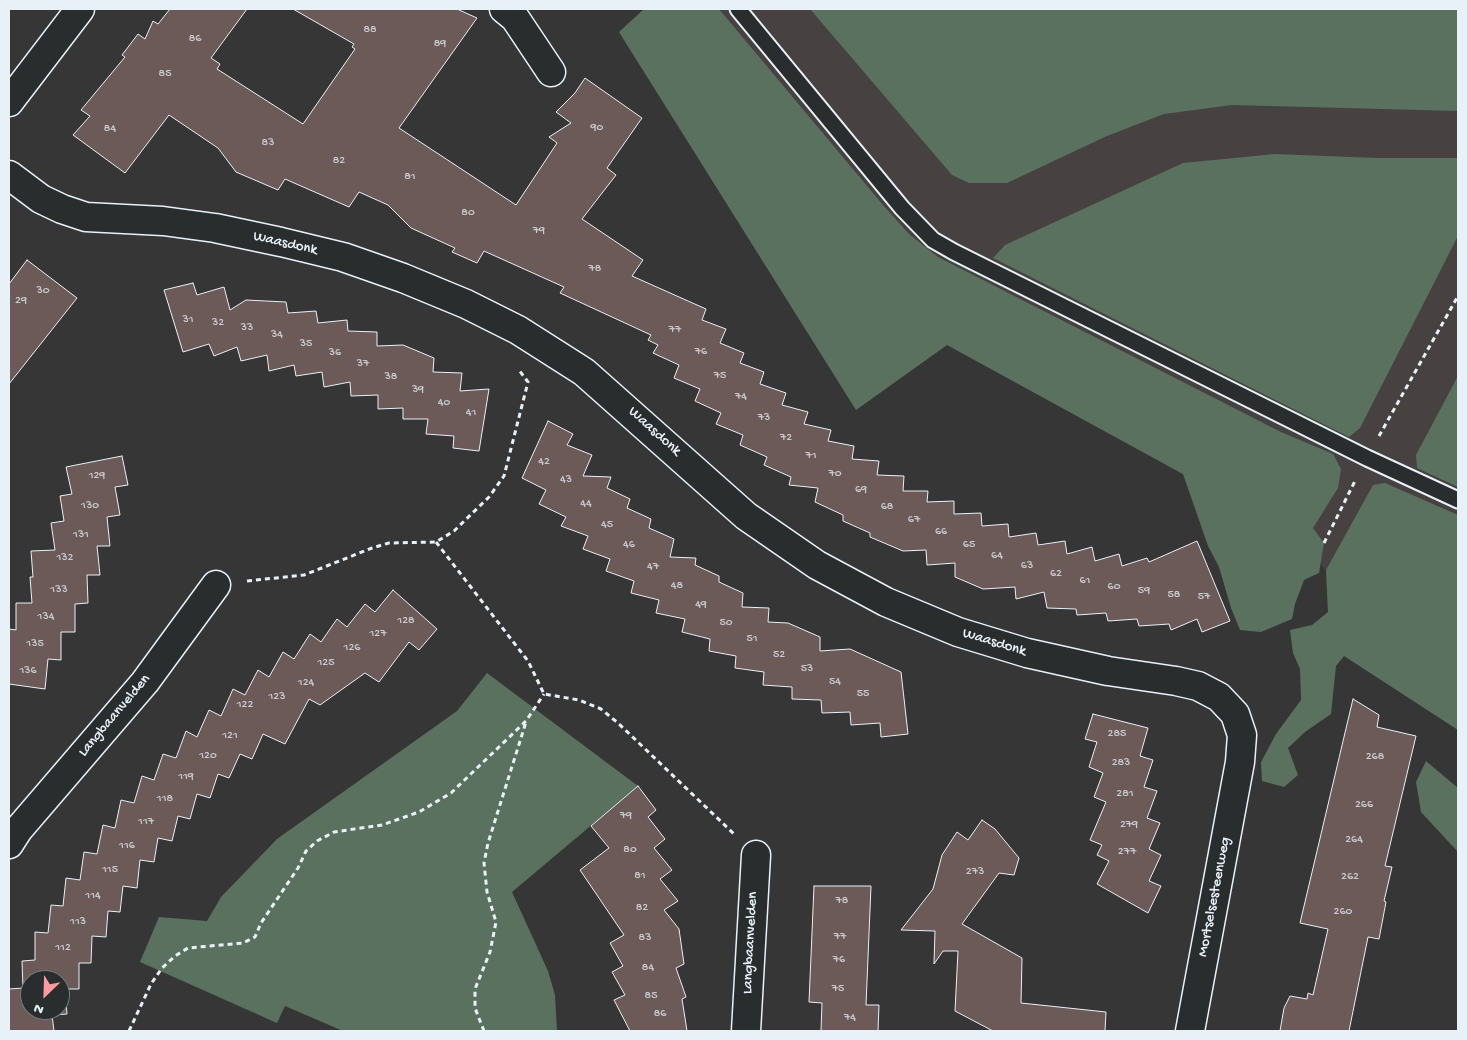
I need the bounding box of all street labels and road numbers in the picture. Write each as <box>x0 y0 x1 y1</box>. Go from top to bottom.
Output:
street label: Waasdonk <box>251 228 319 260</box>
street label: Waasdonk <box>624 403 684 461</box>
street label: Waasdonk <box>960 625 1028 661</box>
street label: Langbaanvelden <box>75 671 155 761</box>
street label: Mortselsesteenweg <box>1195 836 1235 958</box>
street label: Langbaanvelden <box>739 891 763 995</box>

